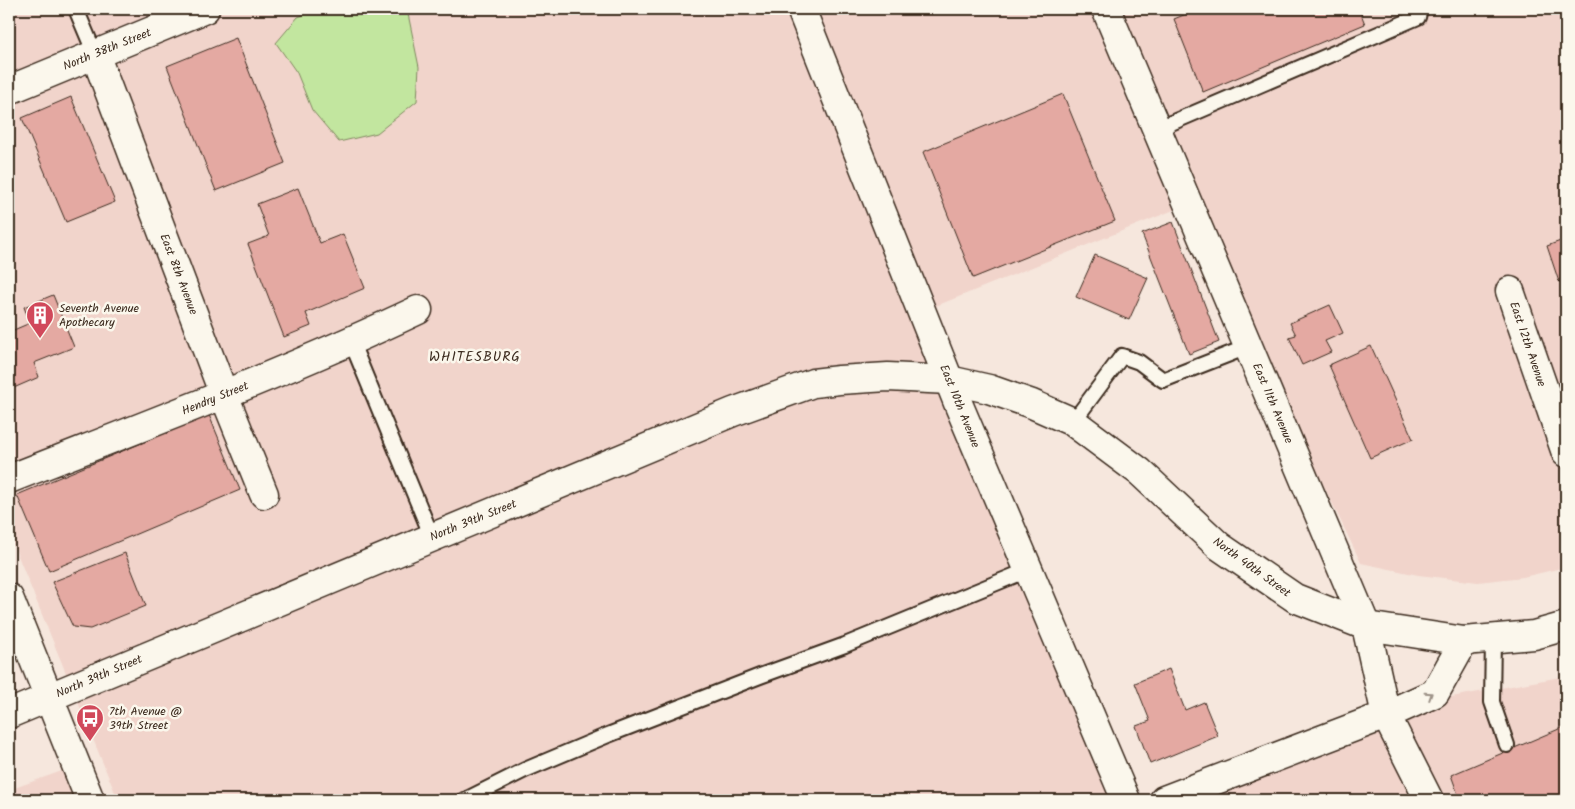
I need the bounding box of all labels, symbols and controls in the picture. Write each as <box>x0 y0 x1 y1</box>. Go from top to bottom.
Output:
street label: North 38th Street <box>60 23 155 76</box>
street label: East 8th Avenue <box>154 231 203 318</box>
place label: Seventh Avenue Apothecary <box>59 299 139 332</box>
street label: East 12th Avenue <box>1504 299 1551 390</box>
building icon: Seventh Avenue Apothecary <box>25 300 55 339</box>
district label: WHITESBURG <box>429 346 521 368</box>
street label: East 11th Avenue <box>1247 360 1298 447</box>
street label: East 10th Avenue <box>934 362 985 451</box>
street label: Hendry Street <box>179 376 252 421</box>
street label: North 39th Street <box>427 494 520 547</box>
street label: North 40th Street <box>1209 533 1295 602</box>
street label: North 39th Street <box>53 650 146 703</box>
one-way arrow <box>1424 691 1433 701</box>
place label: 7th Avenue @ 39th Street <box>109 702 182 735</box>
bus stop icon: 7th Avenue @ 39th Street <box>75 703 105 742</box>

